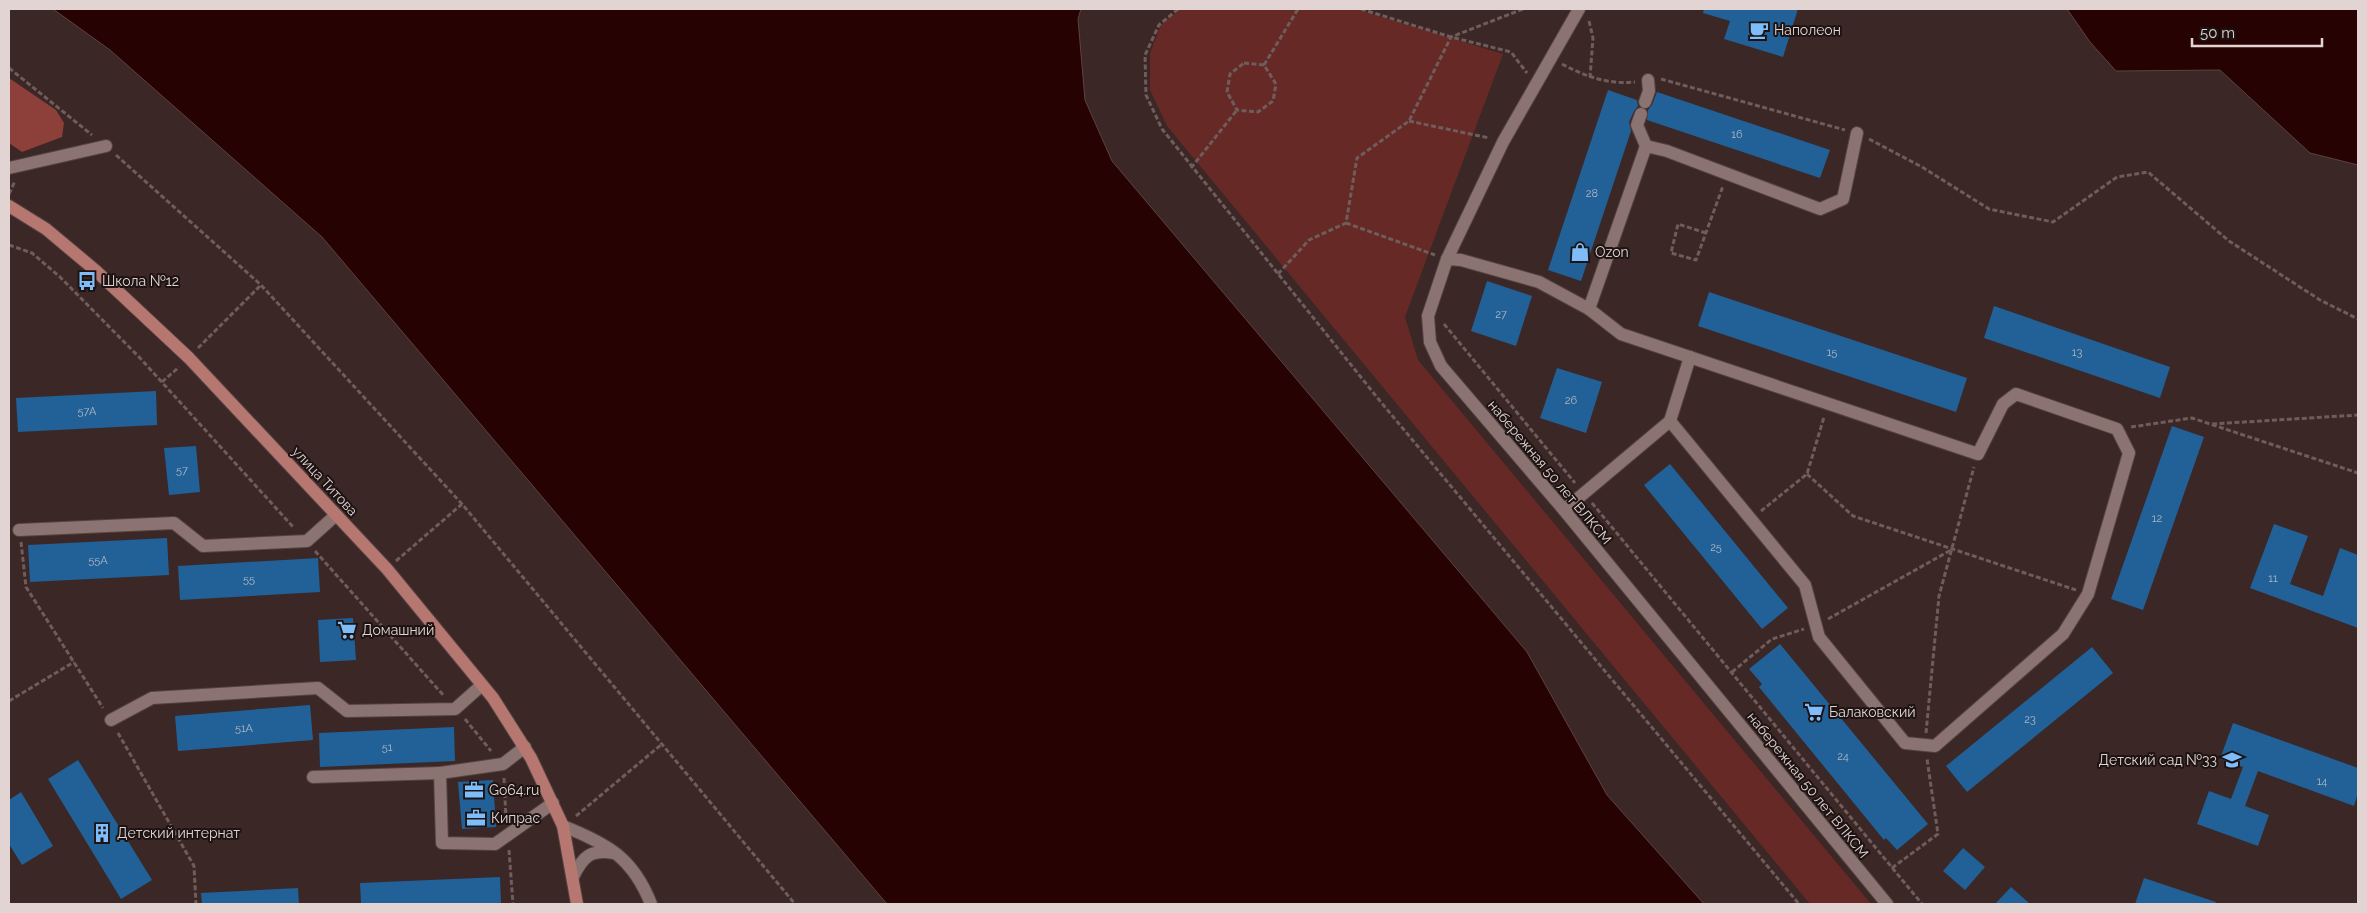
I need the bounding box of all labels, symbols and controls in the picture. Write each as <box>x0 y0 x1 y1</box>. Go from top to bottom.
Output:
scale bar <box>2192 15 2322 47</box>
cafe icon: Наполеон <box>1748 19 1770 41</box>
place label: Наполеон <box>1774 22 1841 38</box>
text: 50 m <box>2200 24 2235 42</box>
house number: 16 <box>1731 128 1743 141</box>
house number: 28 <box>1586 187 1598 200</box>
shop icon: Ozon <box>1569 241 1591 263</box>
place label: Ozon <box>1595 244 1629 260</box>
bus stop icon: Школа №12 <box>76 270 98 292</box>
place label: Школа №12 <box>102 273 179 289</box>
house number: 27 <box>1495 308 1507 321</box>
house number: 15 <box>1827 346 1837 359</box>
house number: 13 <box>2072 346 2082 359</box>
house number: 26 <box>1565 394 1578 407</box>
street label: набережная 50 лет ВЛКСМ <box>1485 397 1615 547</box>
house number: 57А <box>78 405 97 418</box>
street label: улица Титова <box>289 443 361 519</box>
house number: 57 <box>176 464 188 477</box>
house number: 12 <box>2152 512 2162 525</box>
house number: 25 <box>1710 541 1722 554</box>
house number: 55А <box>88 554 108 567</box>
house number: 11 <box>2268 572 2278 585</box>
house number: 55 <box>243 573 255 586</box>
supermarket icon: Домашний <box>336 619 358 641</box>
place label: Домашний <box>362 622 434 638</box>
supermarket icon: Балаковский <box>1803 701 1825 723</box>
place label: Балаковский <box>1829 704 1916 720</box>
street label: набережная 50 лет ВЛКСМ <box>1744 709 1872 861</box>
house number: 23 <box>2024 713 2036 726</box>
house number: 51А <box>235 722 254 735</box>
house number: 51 <box>382 741 393 754</box>
school or university icon: Детский сад №33 <box>2221 749 2243 771</box>
house number: 24 <box>1837 750 1849 763</box>
place label: Детский сад №33 <box>2099 752 2217 768</box>
house number: 14 <box>2317 775 2327 788</box>
office icon: Go64.ru <box>463 779 485 801</box>
place label: Go64.ru <box>489 782 539 798</box>
office icon: Кипрас <box>465 807 487 829</box>
place label: Кипрас <box>491 810 540 826</box>
building icon: Детский интернат <box>91 822 113 844</box>
place label: Детский интернат <box>117 825 240 841</box>

